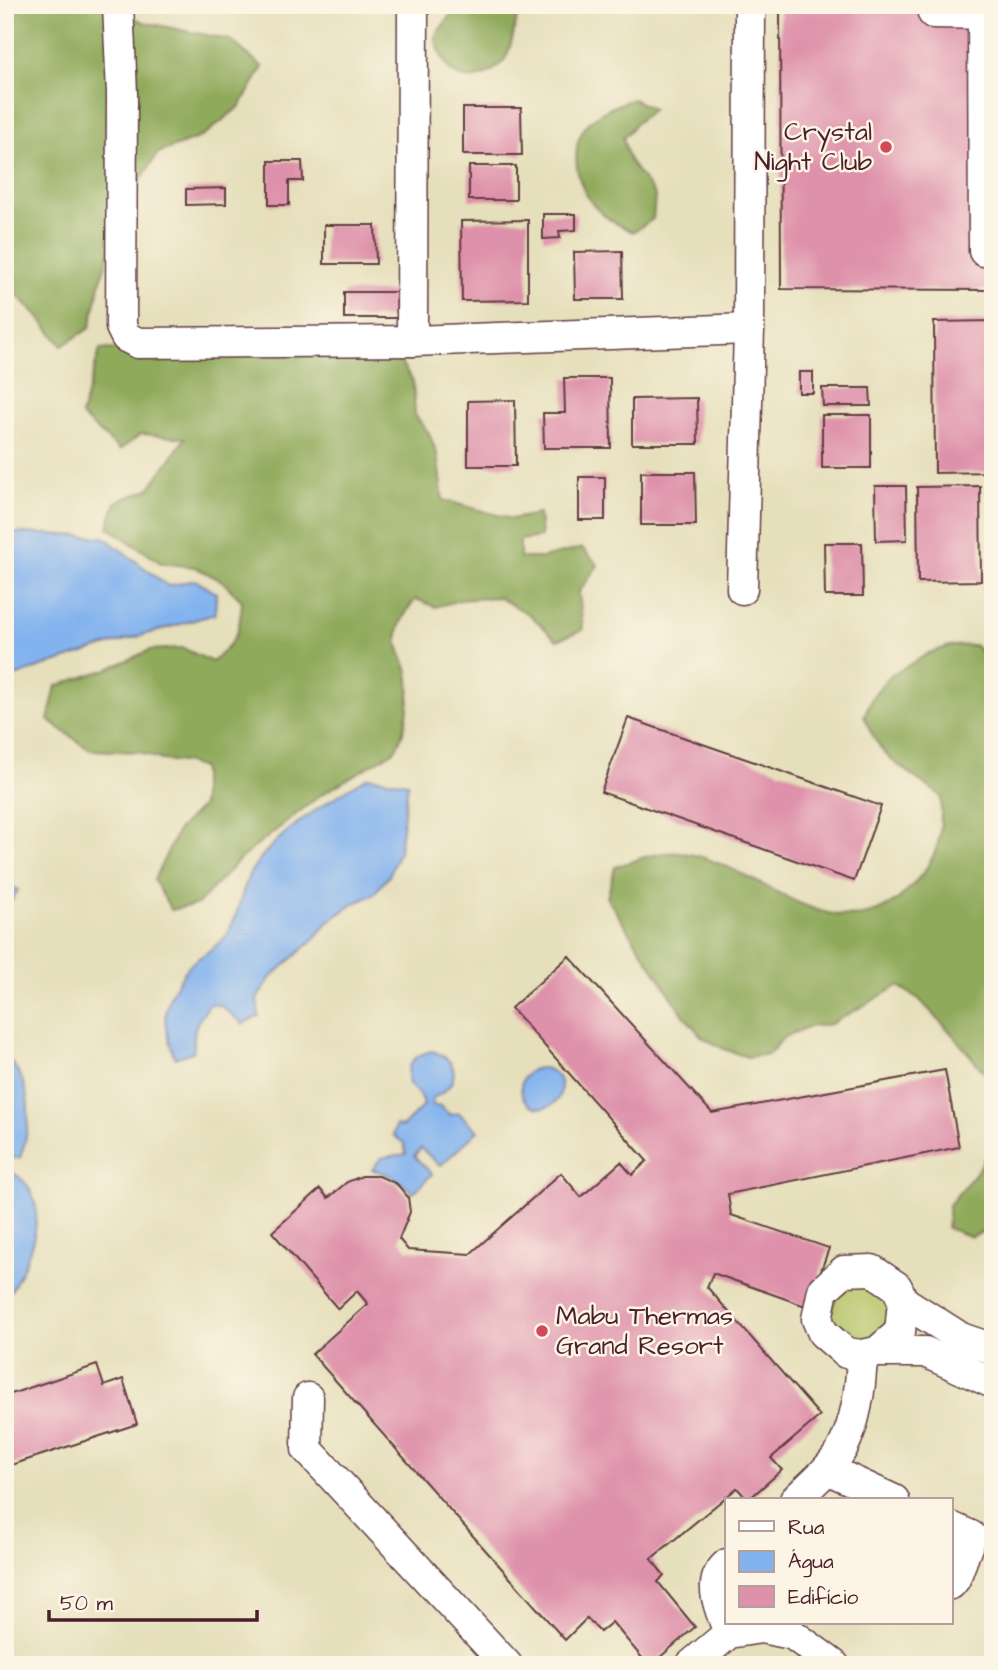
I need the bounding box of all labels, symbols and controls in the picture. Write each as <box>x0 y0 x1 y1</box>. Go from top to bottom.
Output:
place label: Crystal Night Club <box>754 114 872 182</box>
marker: Crystal Night Club <box>878 139 894 155</box>
place label: Mabu Thermas Grand Resort <box>556 1298 733 1364</box>
marker: Mabu Thermas Grand Resort <box>534 1323 550 1339</box>
legend <box>725 1498 953 1624</box>
text: Rua <box>788 1513 825 1542</box>
text: Água <box>788 1547 834 1578</box>
scale bar <box>49 1579 257 1623</box>
text: Edifício <box>788 1583 858 1612</box>
text: 50 m <box>60 1589 114 1618</box>

